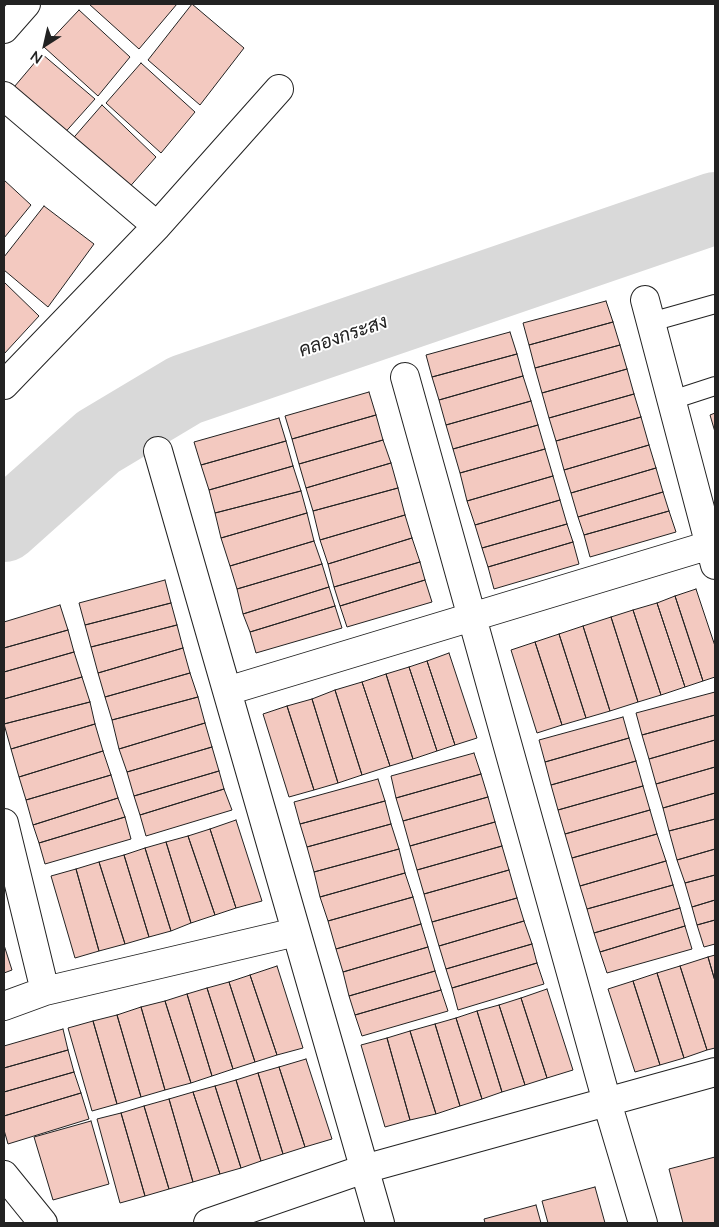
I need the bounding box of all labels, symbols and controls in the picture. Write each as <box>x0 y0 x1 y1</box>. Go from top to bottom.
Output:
north arrow <box>20 20 70 70</box>
text: N <box>27 48 45 68</box>
water label: คลองกระสง <box>296 310 390 362</box>

